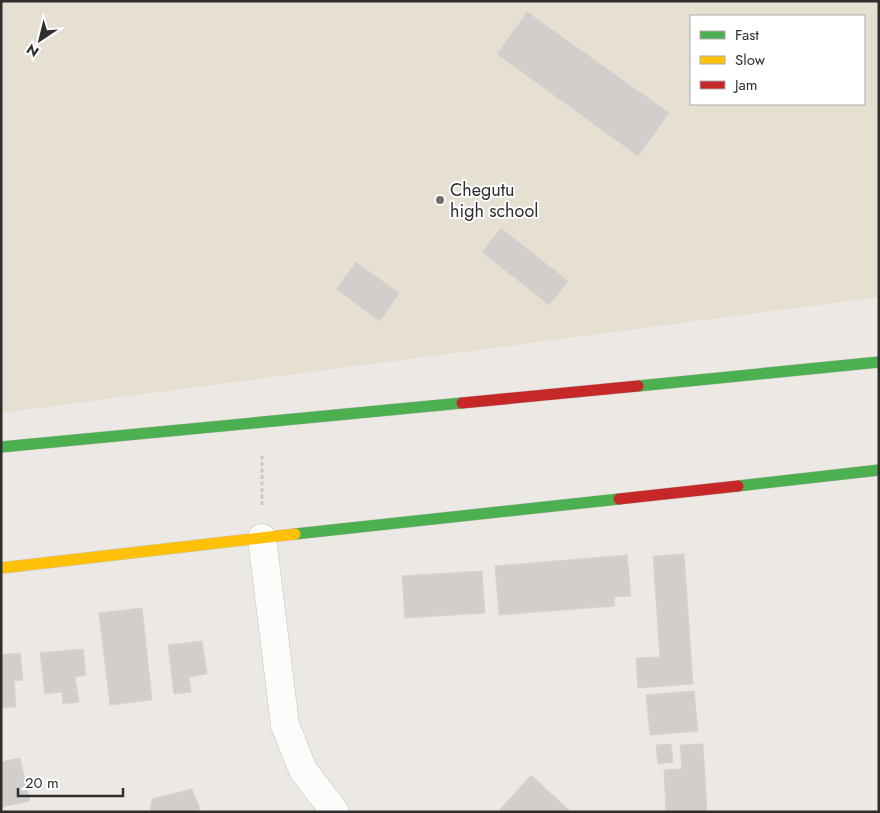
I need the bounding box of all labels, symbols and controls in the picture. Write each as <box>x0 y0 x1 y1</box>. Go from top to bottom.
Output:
north arrow <box>15 15 65 65</box>
legend <box>690 15 865 105</box>
text: Fast <box>735 24 759 46</box>
text: N <box>22 39 43 62</box>
text: Slow <box>735 49 766 71</box>
text: Jam <box>733 74 758 96</box>
place label: Chegutu high school <box>450 177 538 224</box>
marker: Chegutu high school <box>434 194 446 206</box>
scale bar <box>18 766 122 798</box>
text: 20 m <box>25 772 59 794</box>

